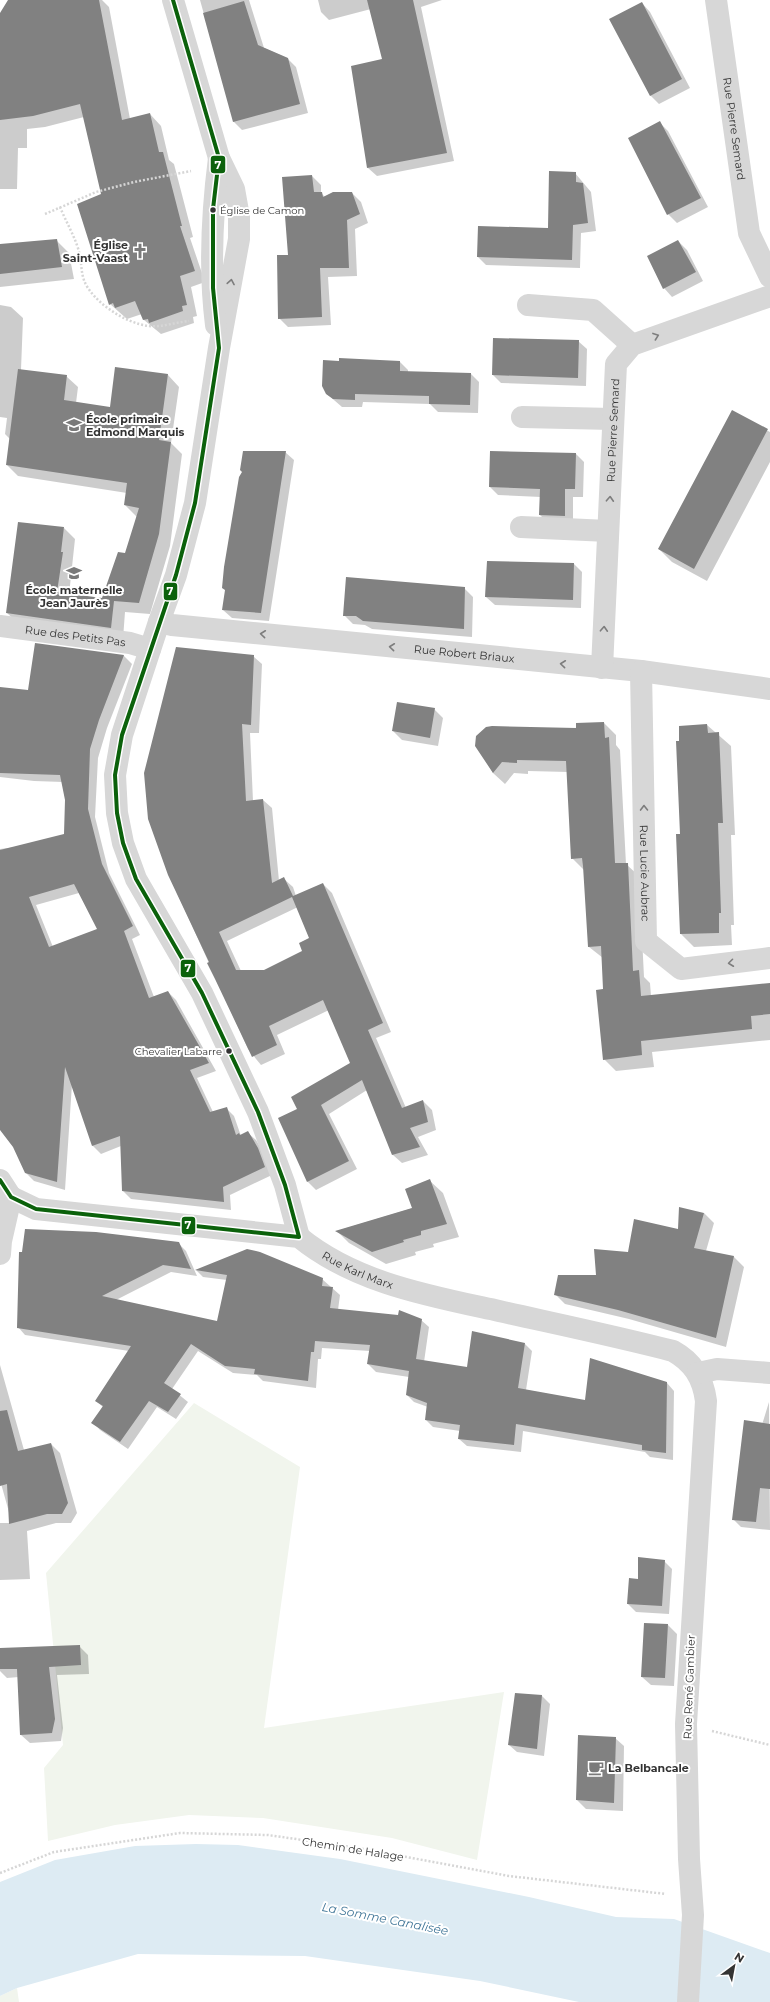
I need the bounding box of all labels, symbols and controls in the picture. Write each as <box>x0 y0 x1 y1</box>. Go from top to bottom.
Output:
street label: Rue Pierre Semard <box>720 76 748 181</box>
line badge: 7 <box>210 155 226 174</box>
text: 7 <box>215 158 222 172</box>
place label: Église de Camon <box>220 204 304 217</box>
marker: Église de Camon <box>208 205 218 215</box>
place label: Église Saint-Vaast <box>63 238 128 265</box>
church icon: Église Saint-Vaast <box>131 242 149 260</box>
one-way arrow <box>227 279 235 285</box>
one-way arrow <box>652 333 659 341</box>
street label: Rue Pierre Semard <box>604 378 622 482</box>
place label: École primaire Edmond Marquis <box>86 412 185 439</box>
school or university icon: École primaire Edmond Marquis <box>65 416 83 434</box>
one-way arrow <box>605 496 614 502</box>
school or university icon: École maternelle Jean Jaurès <box>65 564 83 582</box>
line badge: 7 <box>163 582 178 601</box>
place label: École maternelle Jean Jaurès <box>25 583 123 610</box>
text: 7 <box>167 584 174 598</box>
street label: Rue des Petits Pas <box>24 622 127 649</box>
one-way arrow <box>599 626 608 632</box>
one-way arrow <box>260 630 266 639</box>
street label: Rue Robert Briaux <box>413 642 515 666</box>
one-way arrow <box>389 643 395 652</box>
one-way arrow <box>560 660 566 669</box>
one-way arrow <box>639 805 648 811</box>
street label: Rue Lucie Aubrac <box>637 825 653 921</box>
one-way arrow <box>728 958 734 967</box>
line badge: 7 <box>180 959 196 978</box>
text: 7 <box>185 961 192 975</box>
place label: Chevalier Labarre <box>135 1045 222 1058</box>
marker: Chevalier Labarre <box>224 1046 234 1056</box>
line badge: 7 <box>181 1216 196 1235</box>
text: 7 <box>185 1218 192 1232</box>
street label: Rue Karl Marx <box>319 1248 395 1292</box>
street label: Rue René Gambier <box>680 1634 698 1740</box>
cafe icon: La Belbancale <box>587 1759 605 1777</box>
place label: La Belbancale <box>608 1761 689 1775</box>
street label: Chemin de Halage <box>301 1834 405 1864</box>
water label: La Somme Canalisée <box>321 1899 450 1938</box>
north arrow <box>714 1946 754 1986</box>
text: N <box>732 1949 747 1966</box>

